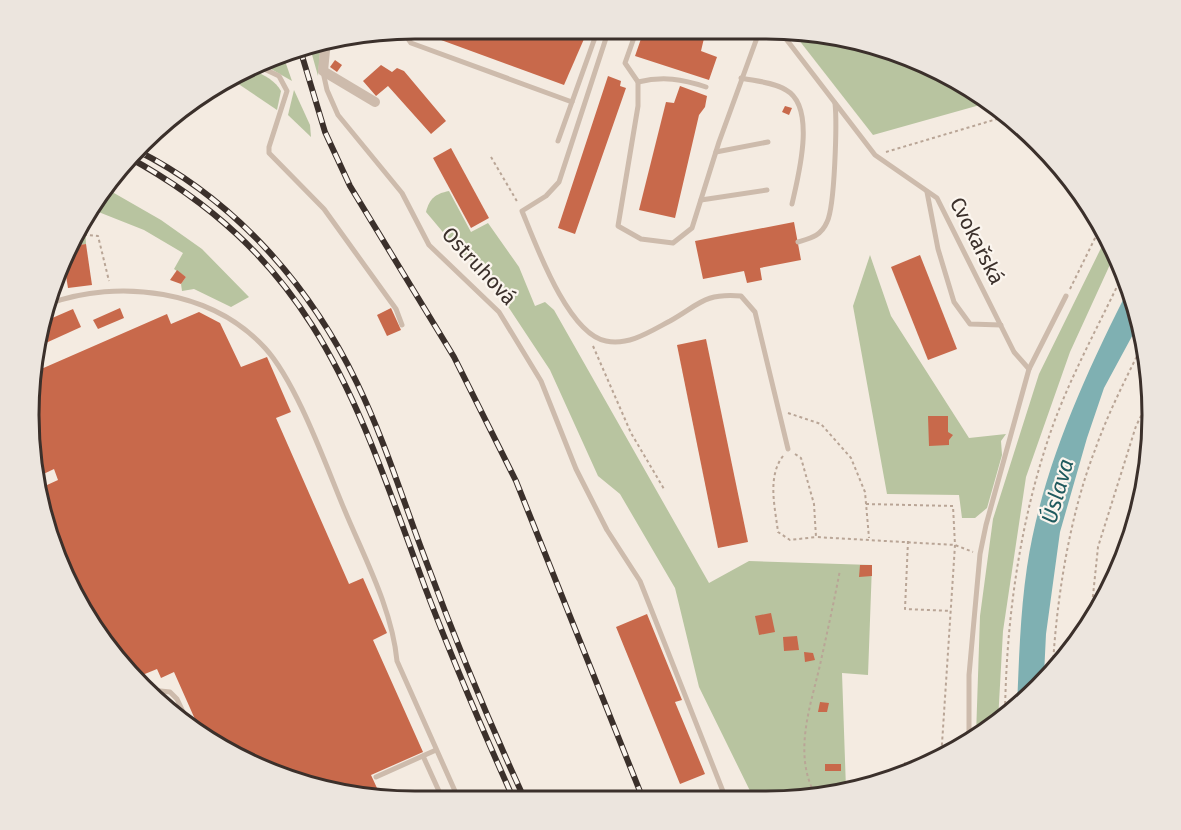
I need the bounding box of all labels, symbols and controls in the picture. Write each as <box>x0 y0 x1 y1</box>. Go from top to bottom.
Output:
street label: Cvokařská <box>944 193 1010 289</box>
street label: Ostruhová <box>436 221 522 311</box>
water label: Úslava <box>1035 456 1080 527</box>

